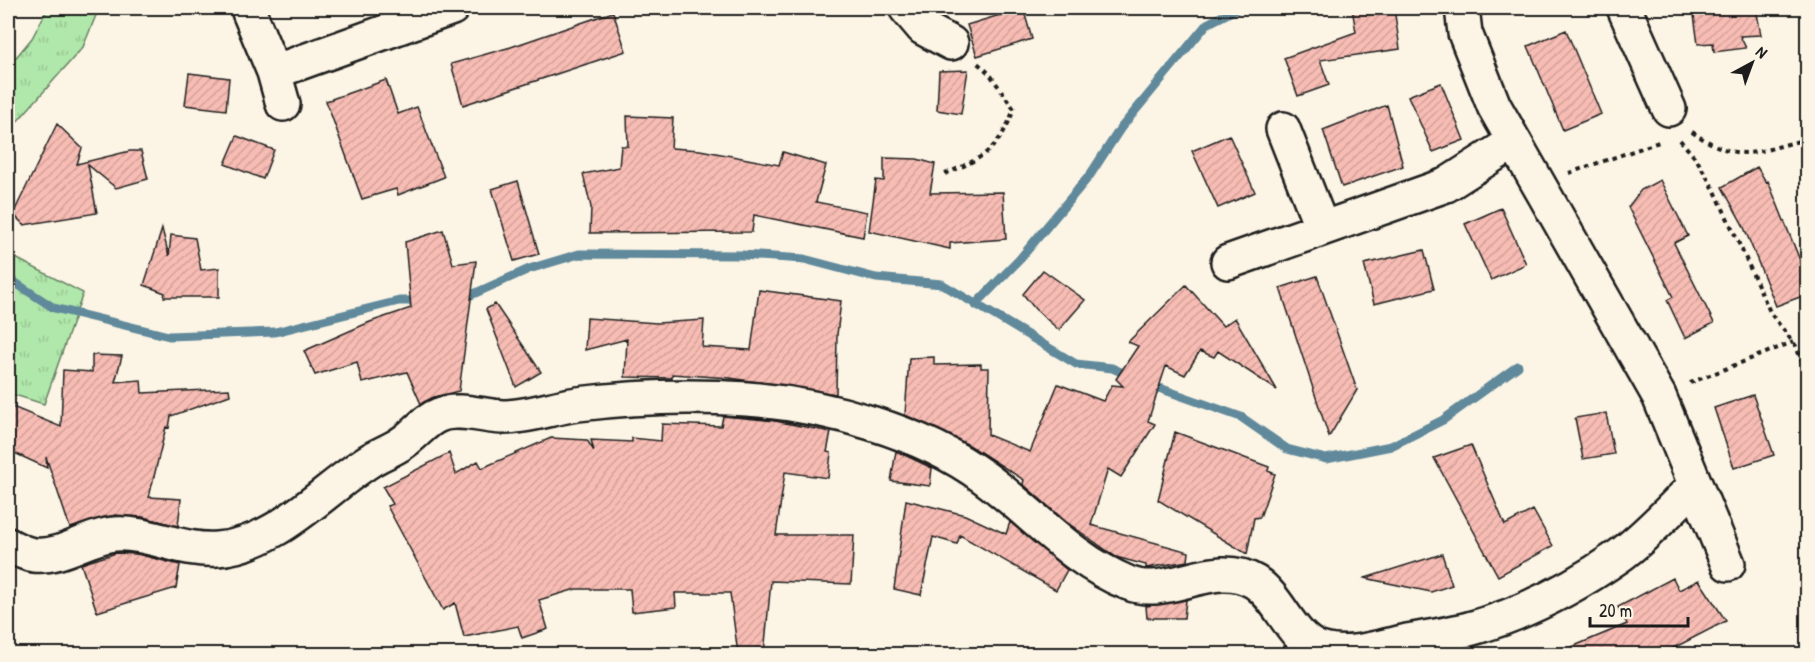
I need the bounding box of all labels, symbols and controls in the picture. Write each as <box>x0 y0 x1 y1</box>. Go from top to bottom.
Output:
north arrow <box>1722 33 1782 93</box>
text: N <box>1751 41 1773 63</box>
scale bar <box>1590 590 1688 628</box>
text: 20 m <box>1599 598 1632 623</box>

